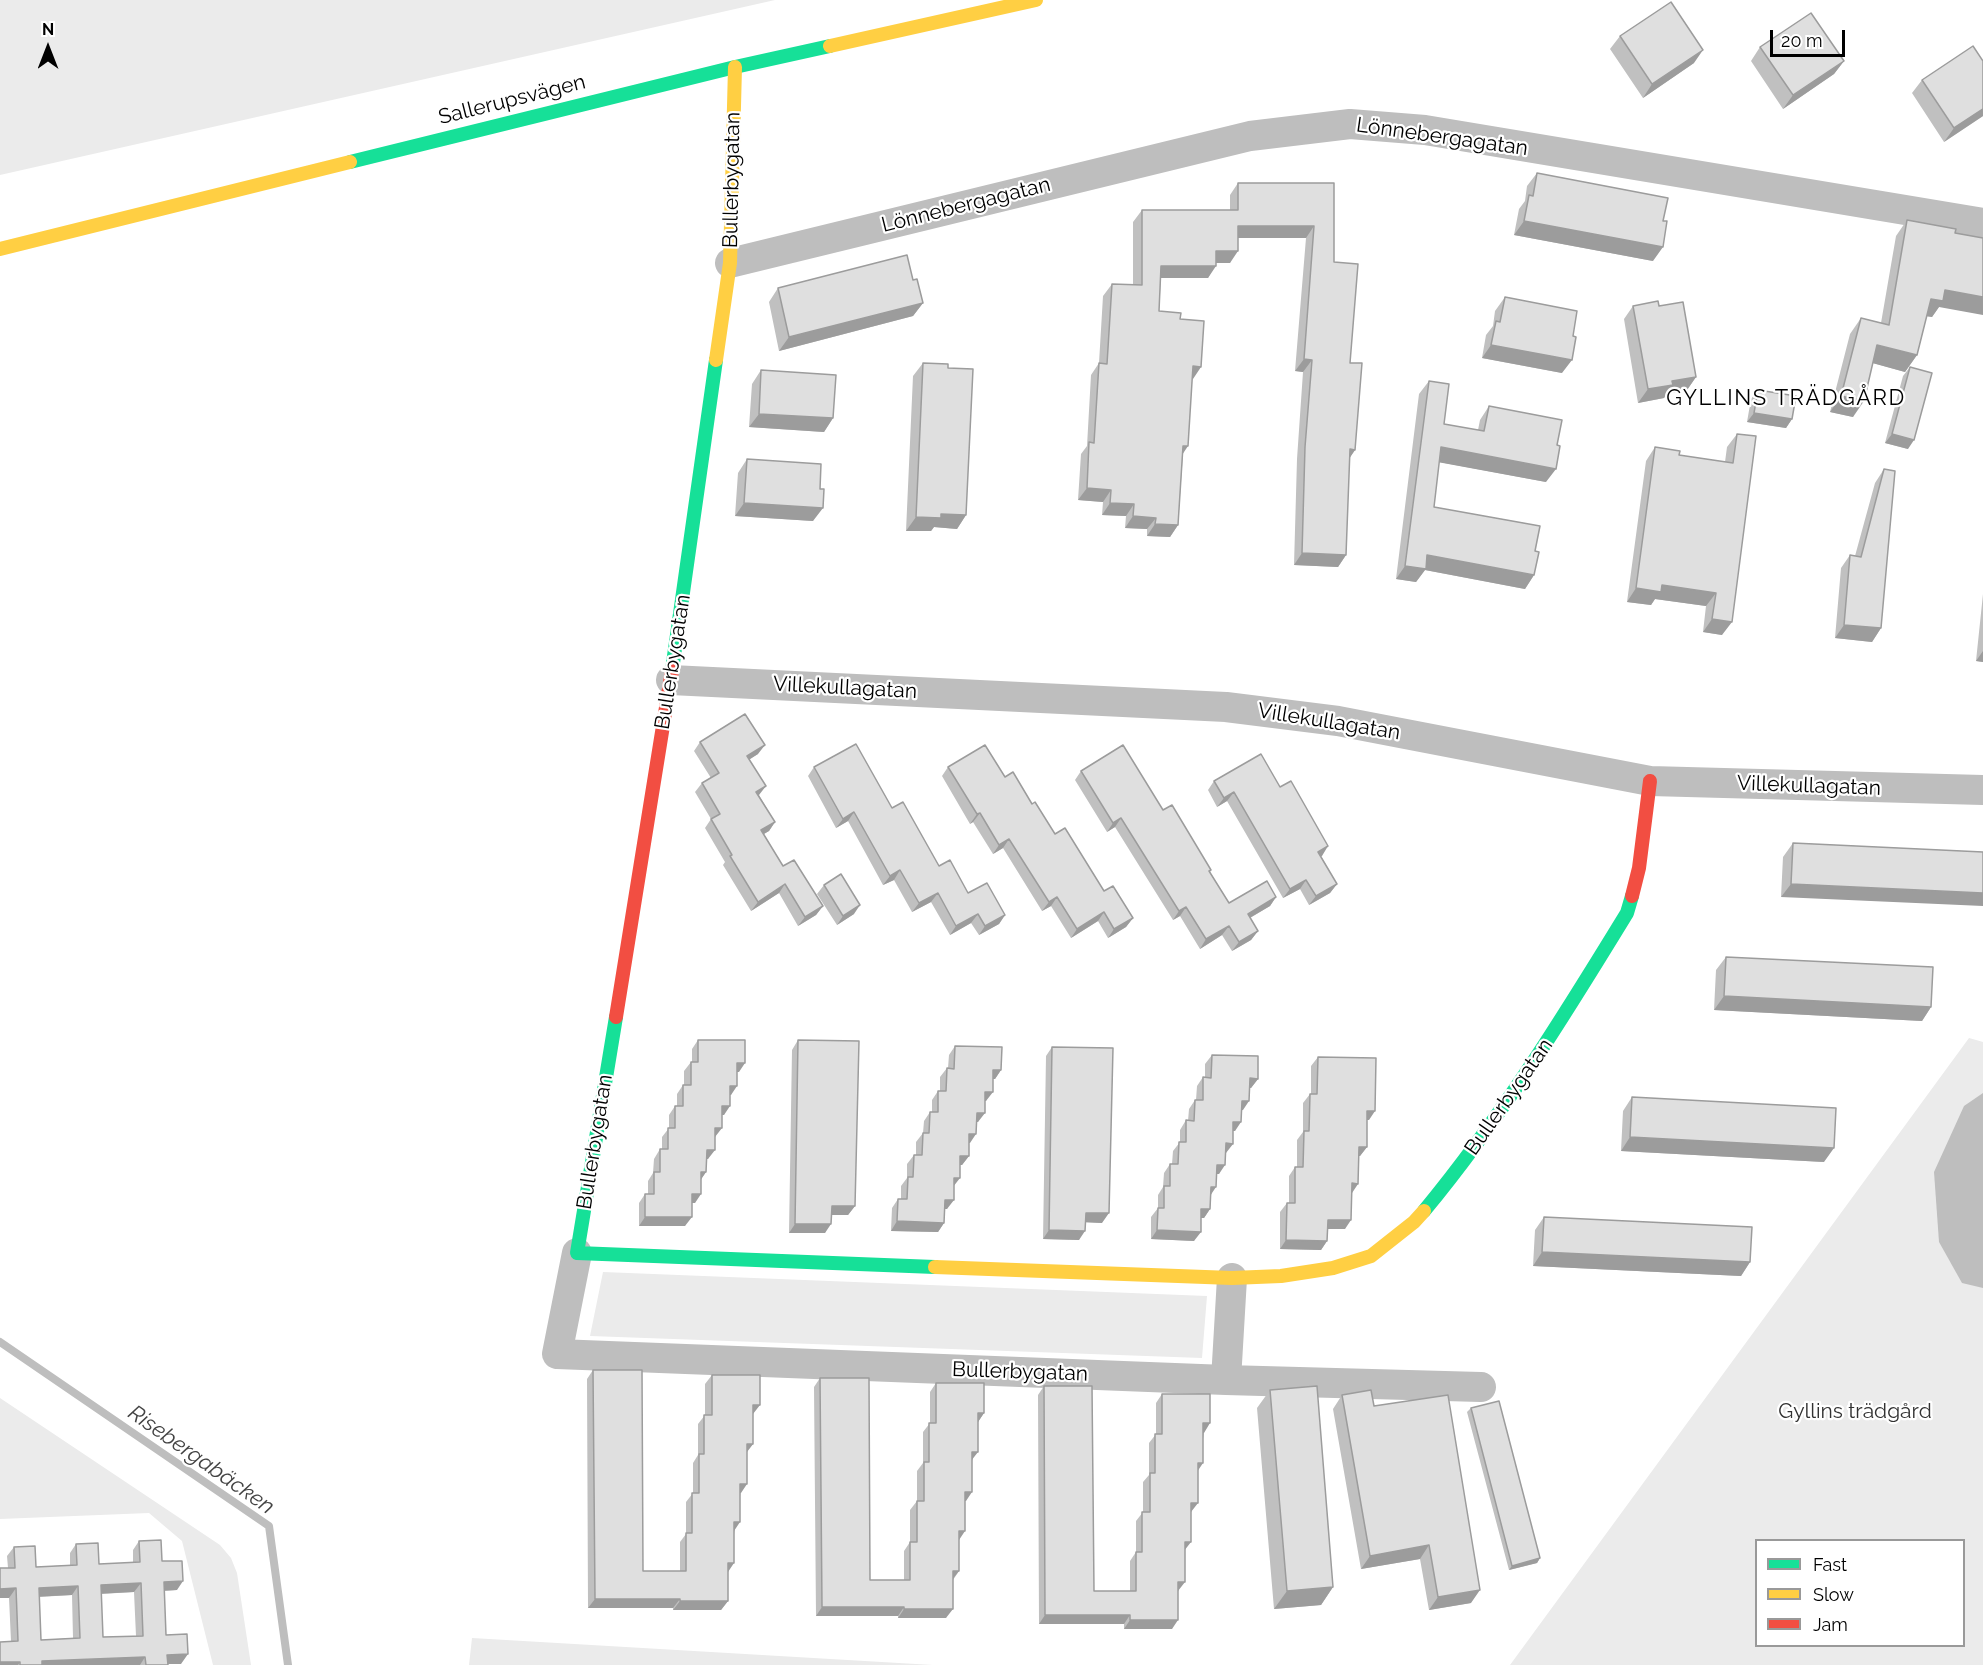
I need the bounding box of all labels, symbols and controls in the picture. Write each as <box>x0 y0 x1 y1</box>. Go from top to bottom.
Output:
north arrow <box>18 18 78 78</box>
scale bar <box>1773 18 1848 56</box>
text: N <box>42 20 54 39</box>
text: 20 m <box>1781 30 1823 51</box>
street label: Sallerupsvägen <box>436 70 588 130</box>
street label: Bullerbygatan <box>718 112 746 248</box>
street label: Lönnebergagatan <box>1355 112 1529 162</box>
street label: Lönnebergagatan <box>879 172 1053 238</box>
district label: GYLLINS TRÄDGÅRD <box>1666 385 1906 411</box>
street label: Bullerbygatan <box>650 593 696 731</box>
street label: Villekullagatan <box>772 672 918 704</box>
street label: Villekullagatan <box>1256 698 1402 746</box>
street label: Villekullagatan <box>1737 771 1881 801</box>
street label: Bullerbygatan <box>1460 1034 1558 1160</box>
street label: Bullerbygatan <box>572 1073 618 1211</box>
street label: Bullerbygatan <box>951 1357 1089 1387</box>
park label: Gyllins trädgård <box>1778 1399 1932 1425</box>
water label: Risebergabäcken <box>123 1400 279 1520</box>
legend <box>1755 1539 1965 1647</box>
text: Fast <box>1813 1554 1847 1575</box>
text: Slow <box>1813 1584 1854 1605</box>
text: Jam <box>1813 1614 1848 1635</box>

